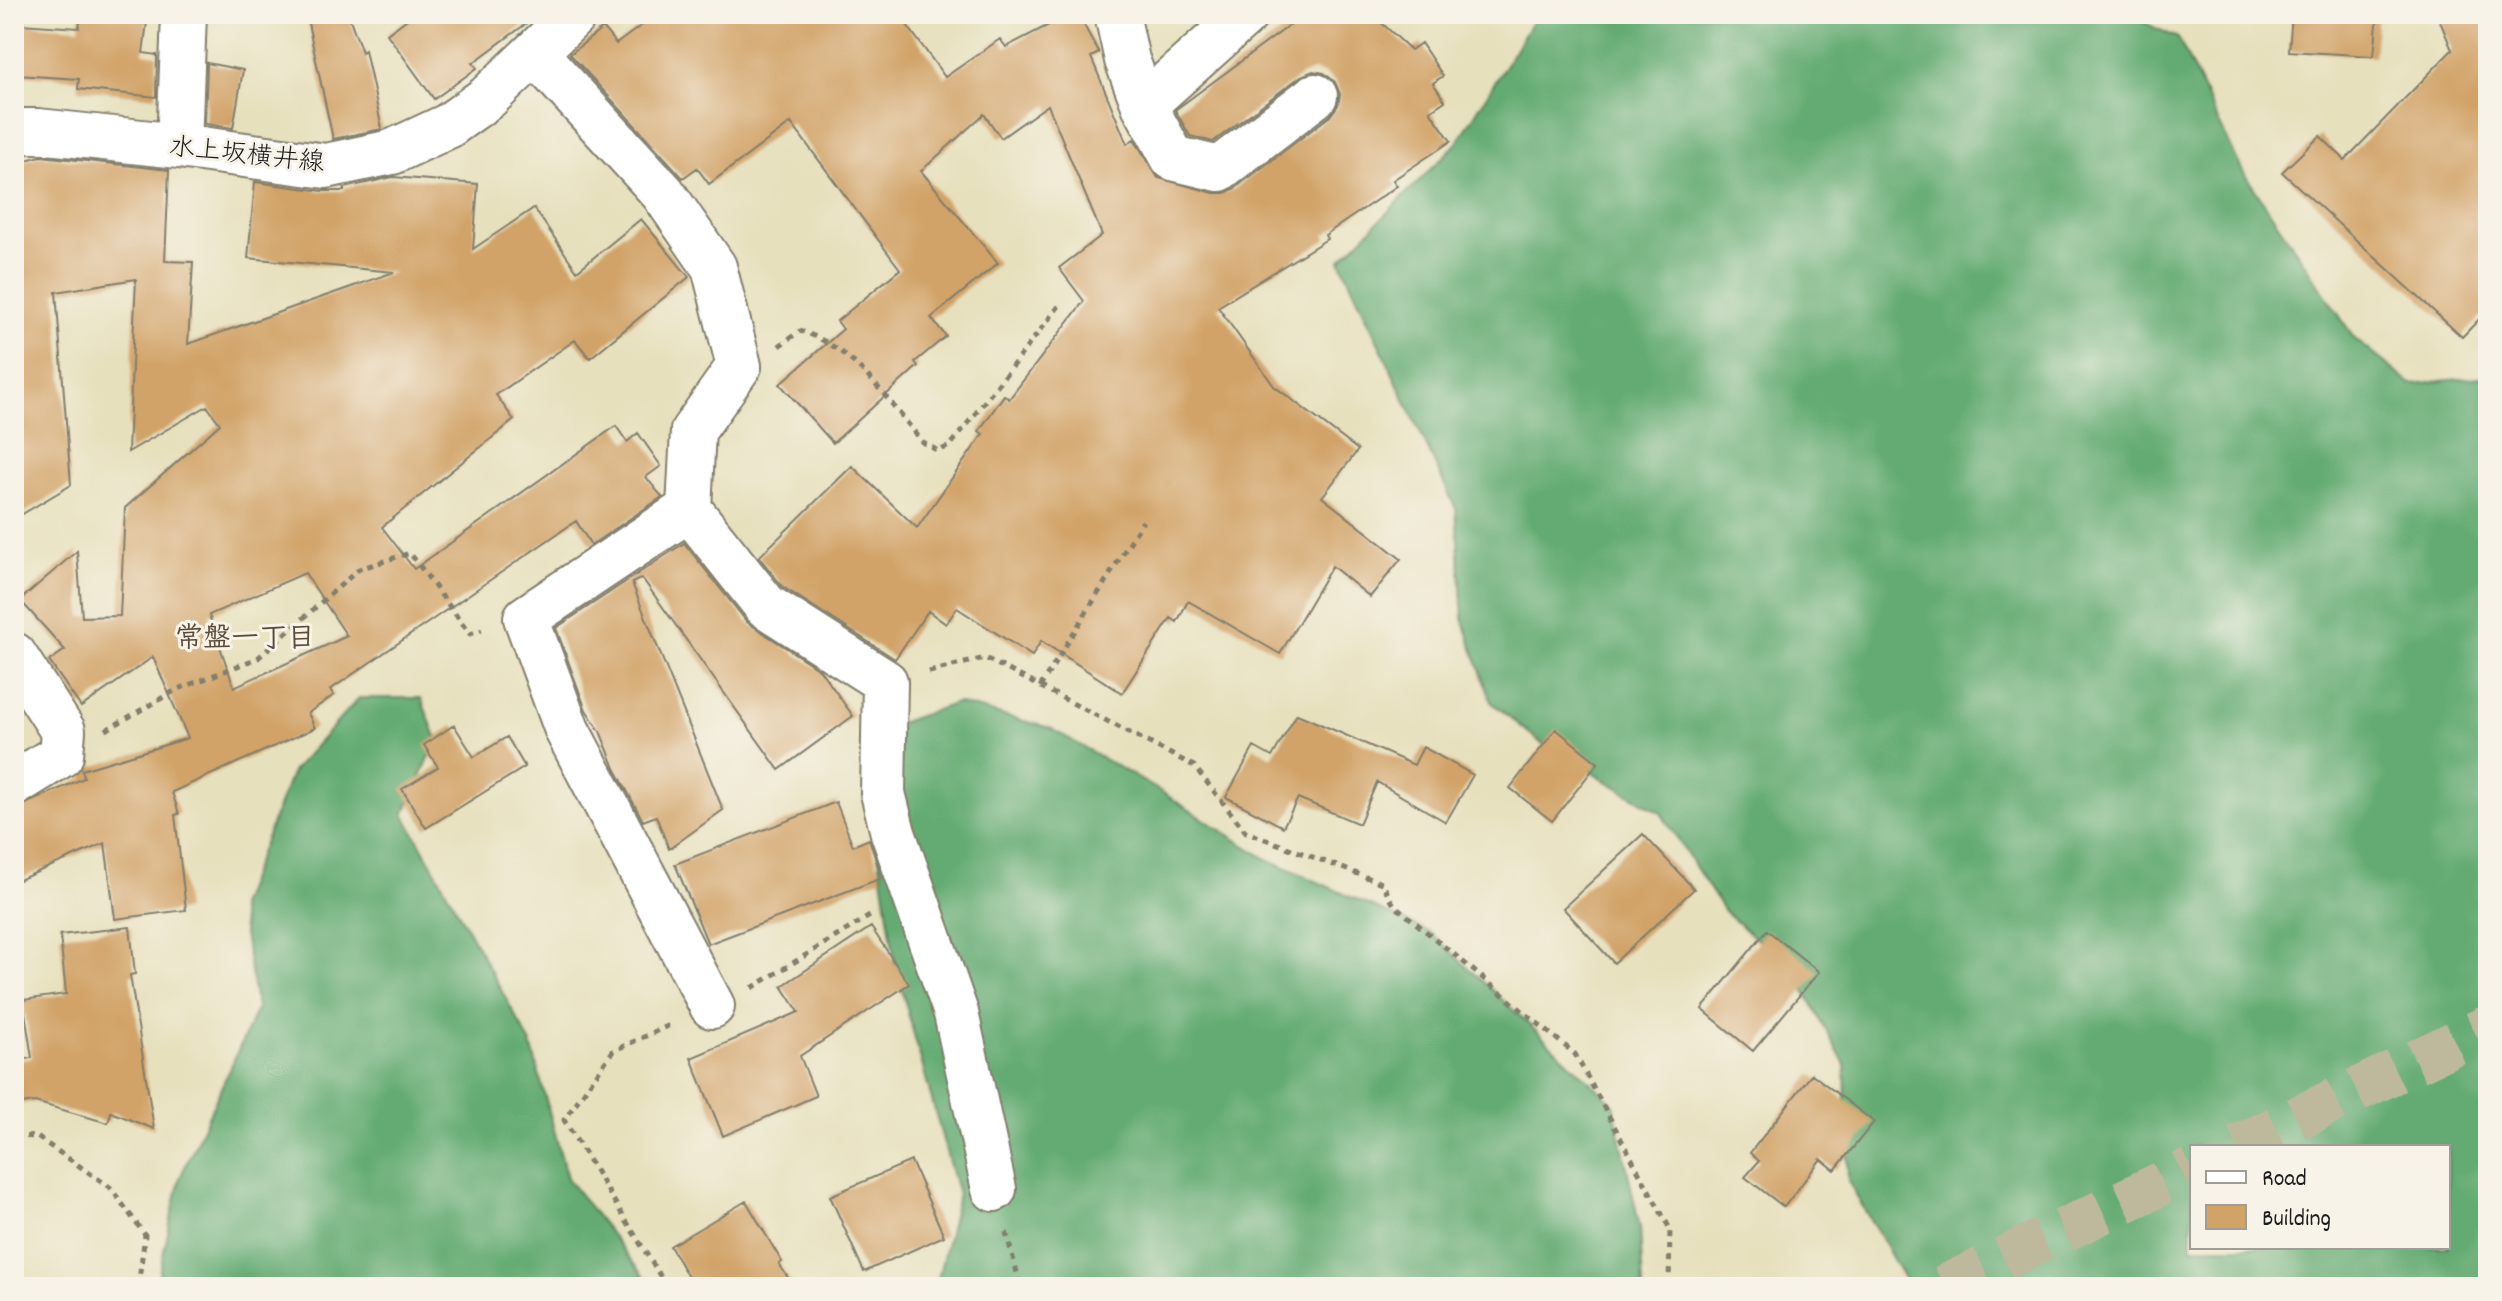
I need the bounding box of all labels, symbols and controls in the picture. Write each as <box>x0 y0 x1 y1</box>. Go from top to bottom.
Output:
street label: 水上坂横井線 <box>167 130 326 183</box>
district label: 常盤一丁目 <box>175 621 315 661</box>
legend <box>2190 1145 2450 1249</box>
text: Road <box>2262 1163 2307 1197</box>
text: Building <box>2262 1203 2331 1237</box>

